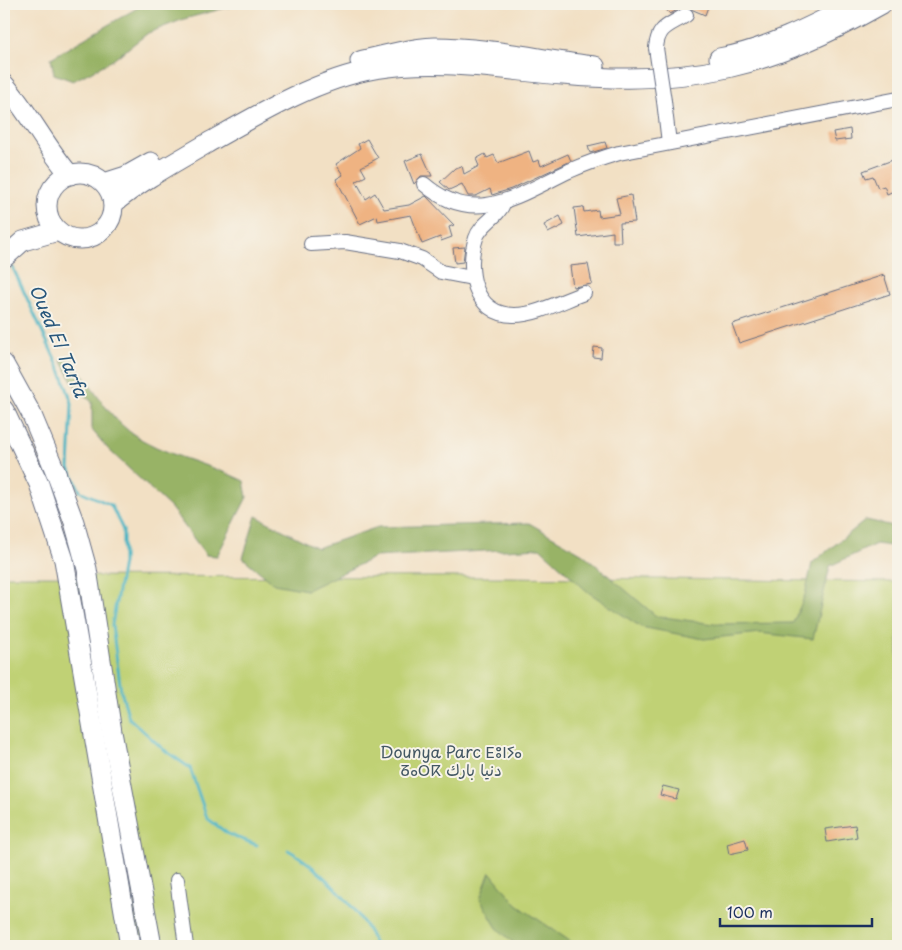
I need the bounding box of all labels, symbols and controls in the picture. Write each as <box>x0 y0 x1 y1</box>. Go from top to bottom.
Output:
water label: Oued El Tarfa <box>24 280 96 402</box>
park label: Dounya Parc ⴹⵓⵏⵢⴰ ⵒⴰⵔⴽ دنيا بارك <box>380 739 522 781</box>
scale bar <box>720 895 872 927</box>
text: 100 m <box>727 900 773 923</box>

